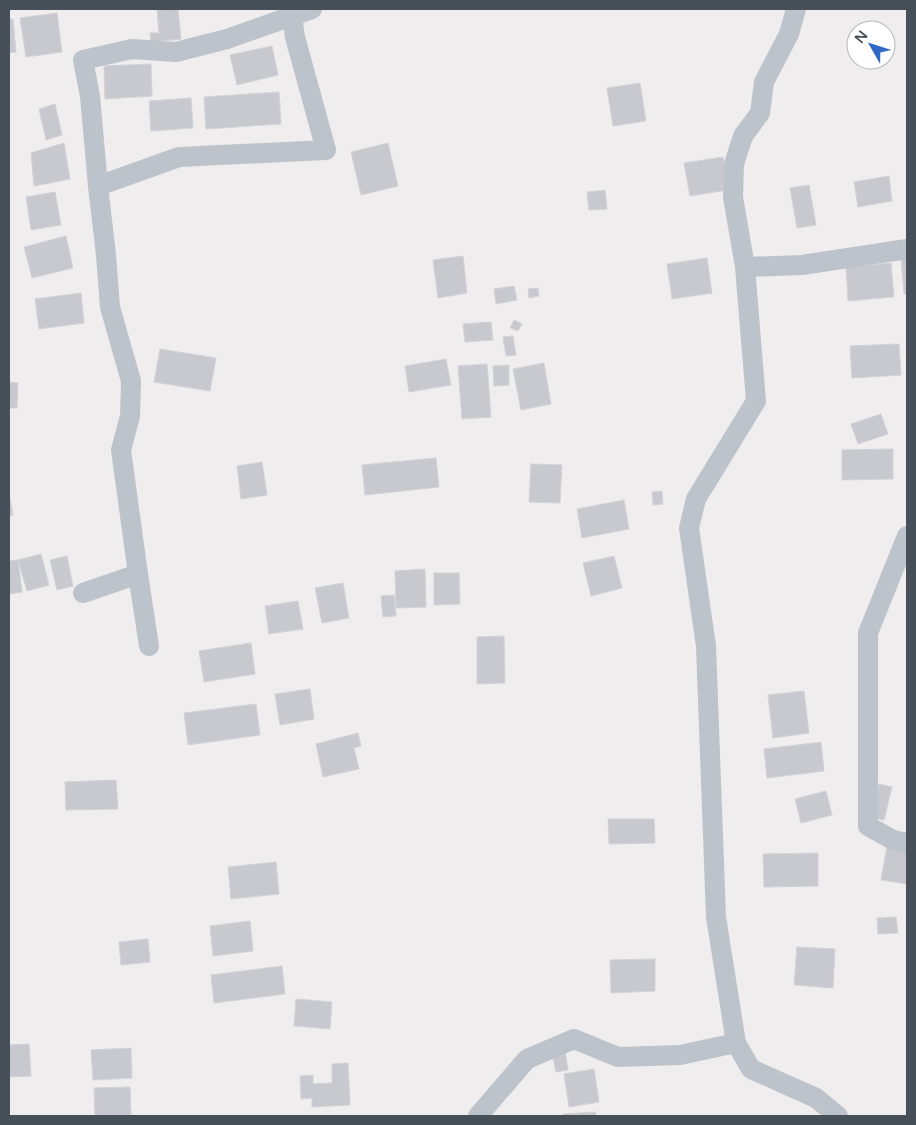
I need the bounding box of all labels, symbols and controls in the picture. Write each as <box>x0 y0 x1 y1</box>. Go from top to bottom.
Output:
north arrow <box>846 20 896 70</box>
text: N <box>851 27 871 47</box>

